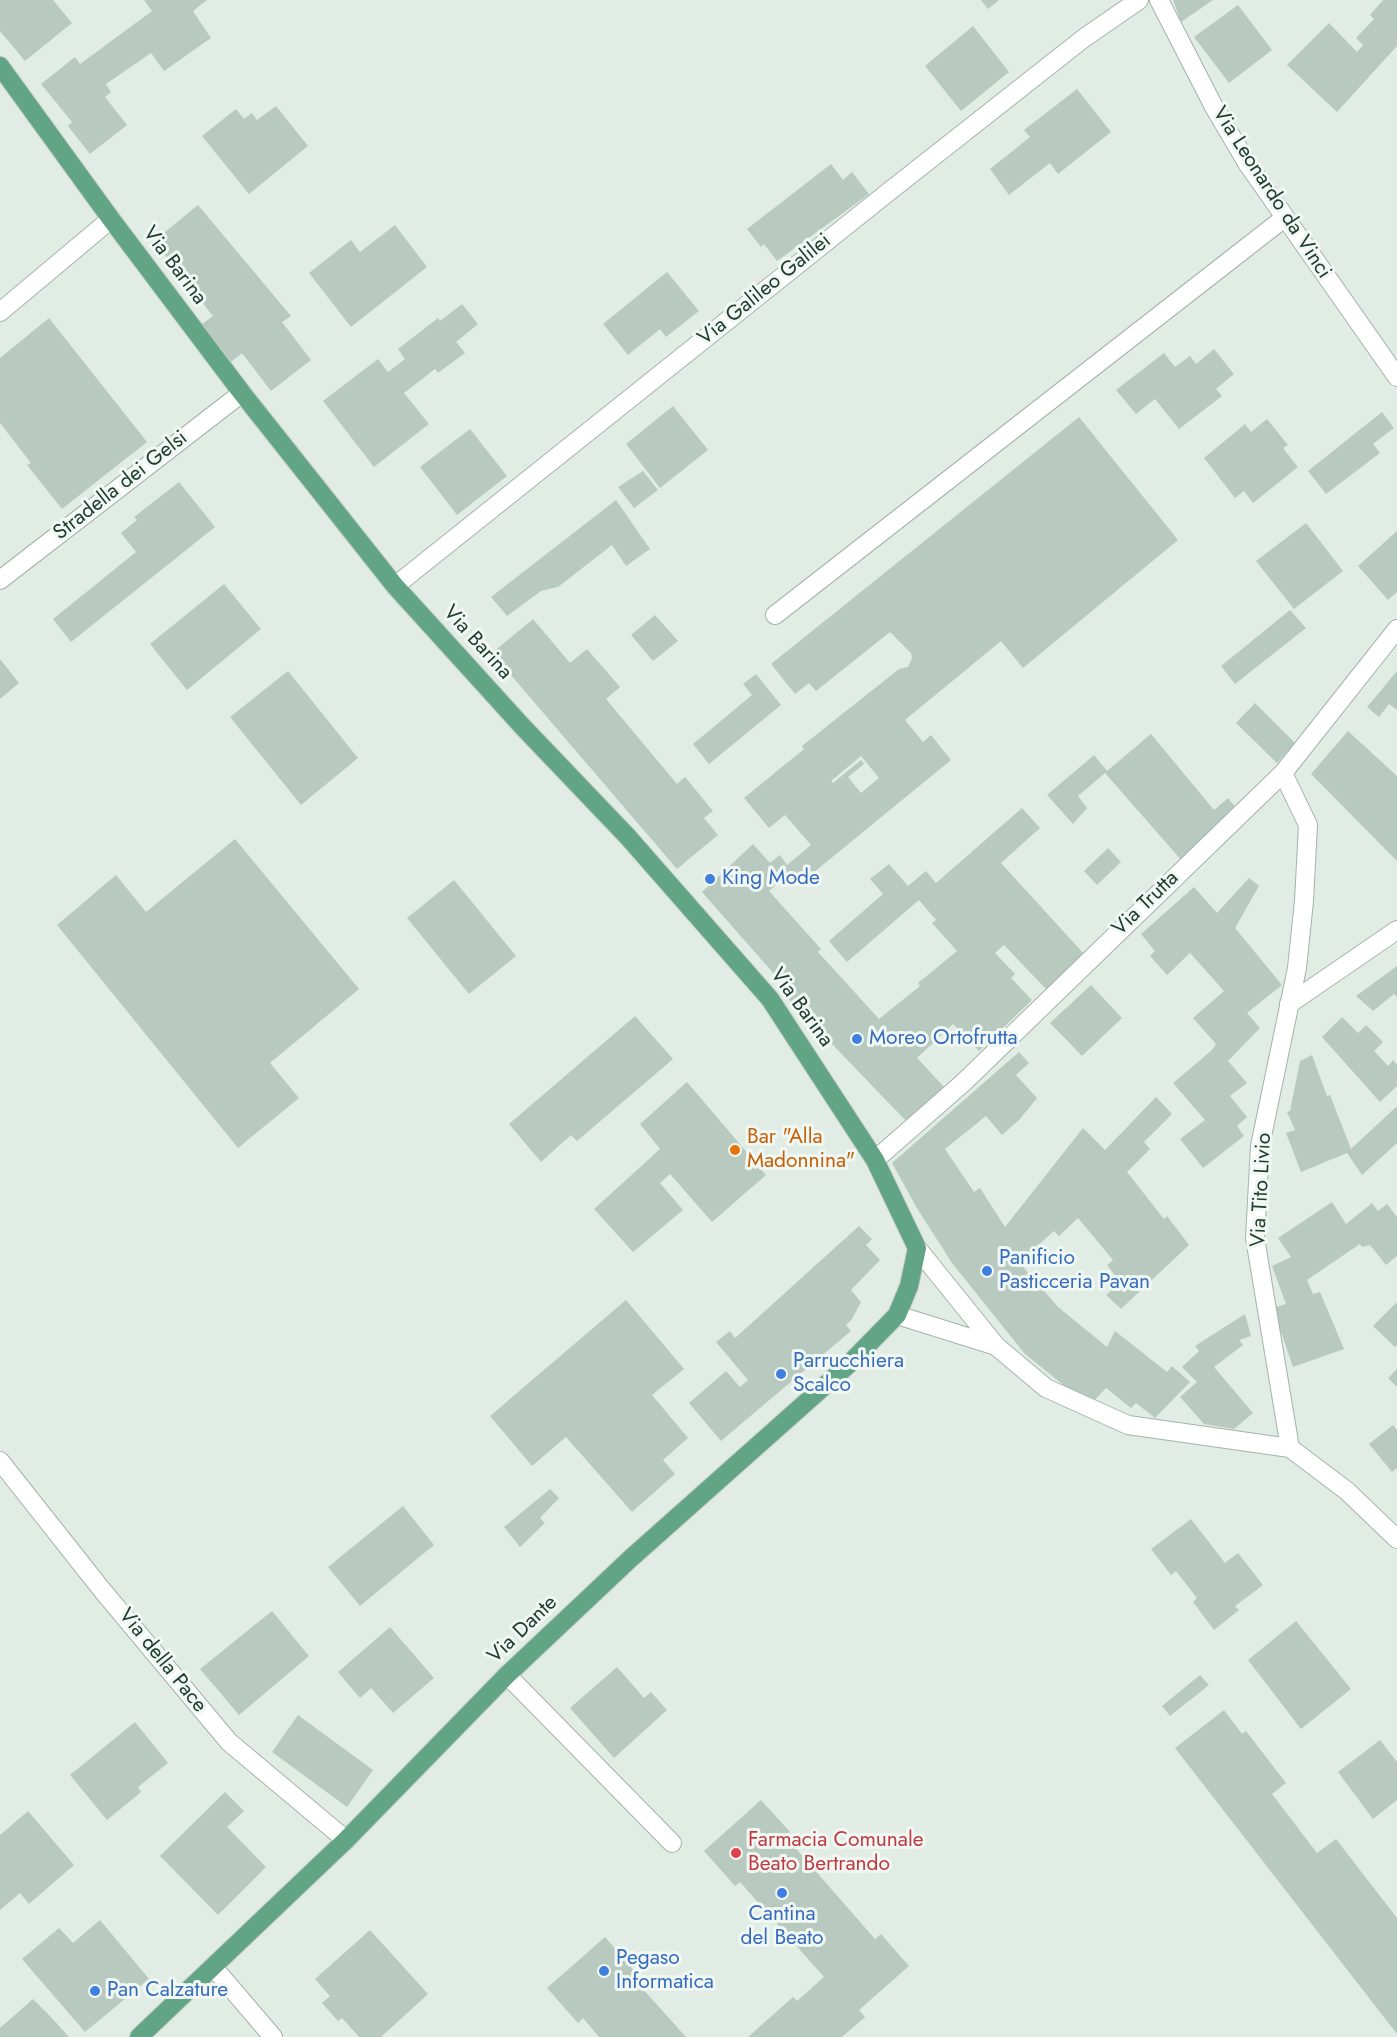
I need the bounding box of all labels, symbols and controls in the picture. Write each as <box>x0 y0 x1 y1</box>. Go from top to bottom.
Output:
street label: Via Leonardo da Vinci <box>1206 102 1336 284</box>
street label: Via Barina <box>136 222 212 310</box>
street label: Via Galileo Galilei <box>694 229 836 351</box>
street label: Stradella dei Gelsi <box>49 426 193 546</box>
street label: Via Barina <box>437 601 517 685</box>
place label: King Mode <box>722 866 820 892</box>
street label: Via Trutta <box>1108 866 1184 942</box>
marker: King Mode <box>703 872 717 886</box>
street label: Via Barina <box>764 964 838 1052</box>
place label: Moreo Ortofrutta <box>869 1026 1018 1052</box>
marker: Moreo Ortofrutta <box>850 1032 864 1046</box>
place label: Bar "Alla Madonnina" <box>747 1125 855 1175</box>
street label: Via Tito Livio <box>1246 1132 1278 1248</box>
marker: Bar "Alla Madonnina" <box>728 1143 742 1157</box>
place label: Panificio Pasticceria Pavan <box>999 1246 1150 1296</box>
marker: Panificio Pasticceria Pavan <box>980 1264 994 1278</box>
place label: Parrucchiera Scalco <box>793 1349 904 1399</box>
marker: Parrucchiera Scalco <box>774 1367 788 1381</box>
street label: Via Dante <box>483 1591 563 1669</box>
street label: Via della Pace <box>112 1604 212 1718</box>
place label: Farmacia Comunale Beato Bertrando <box>748 1828 924 1878</box>
marker: Farmacia Comunale Beato Bertrando <box>729 1846 743 1860</box>
marker: Cantina del Beato <box>775 1886 789 1900</box>
place label: Cantina del Beato <box>740 1902 824 1952</box>
place label: Pegaso Informatica <box>616 1946 714 1996</box>
marker: Pegaso Informatica <box>597 1964 611 1978</box>
place label: Pan Calzature <box>107 1978 228 2004</box>
marker: Pan Calzature <box>88 1984 102 1998</box>

